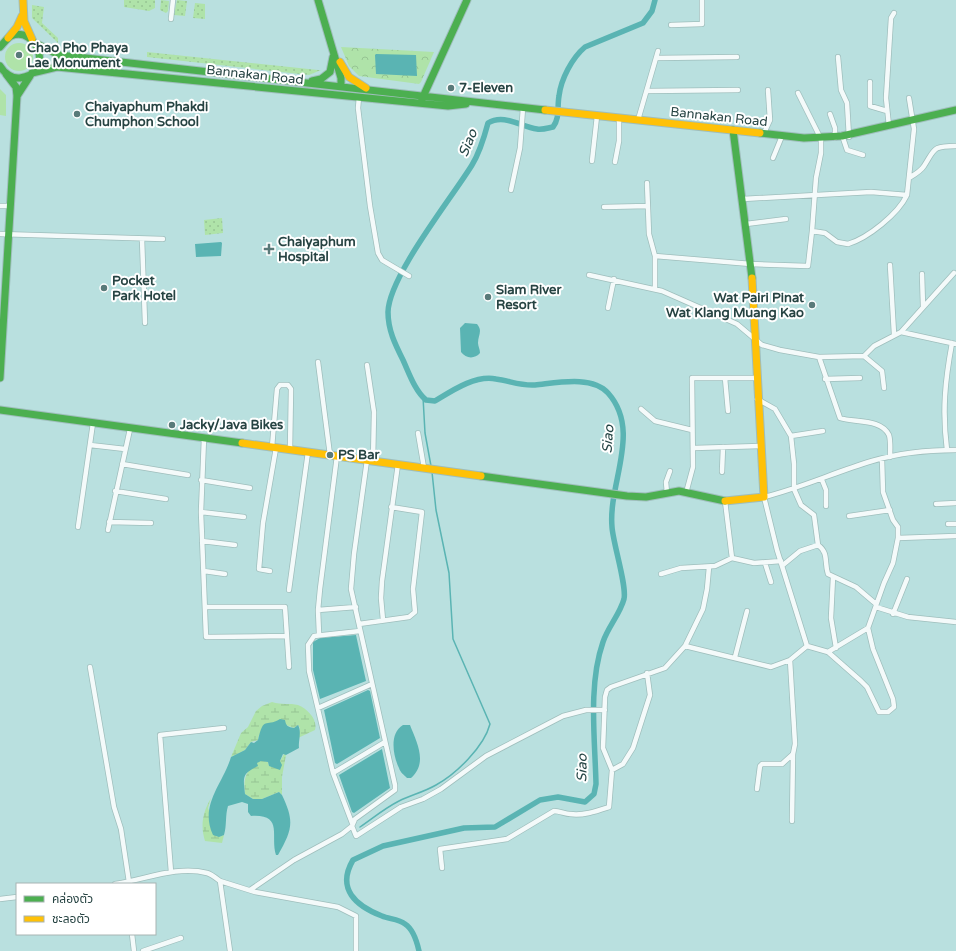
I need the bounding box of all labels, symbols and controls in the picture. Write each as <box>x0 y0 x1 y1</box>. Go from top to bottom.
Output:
place label: Chao Pho Phaya Lae Monument <box>27 40 128 71</box>
marker: Chao Pho Phaya Lae Monument <box>14 50 24 60</box>
street label: Bannakan Road <box>206 62 304 88</box>
place label: 7-Eleven <box>459 80 513 96</box>
marker: 7-Eleven <box>446 83 456 93</box>
place label: Chaiyaphum Phakdi Chumphon School <box>85 99 208 130</box>
street label: Bannakan Road <box>670 104 768 130</box>
marker: Chaiyaphum Phakdi Chumphon School <box>72 109 82 119</box>
water label: Siao <box>455 125 482 159</box>
place label: Chaiyaphum Hospital <box>278 234 356 265</box>
marker: Chaiyaphum Hospital <box>263 243 275 255</box>
place label: Pocket Park Hotel <box>112 273 176 304</box>
place label: Siam River Resort <box>496 282 562 313</box>
marker: Pocket Park Hotel <box>99 283 109 293</box>
place label: Wat Pairi Pinat Wat Klang Muang Kao <box>666 290 804 321</box>
marker: Siam River Resort <box>483 292 493 302</box>
marker: Wat Pairi Pinat Wat Klang Muang Kao <box>807 300 817 310</box>
place label: Jacky/Java Bikes <box>179 417 283 433</box>
marker: Jacky/Java Bikes <box>167 420 177 430</box>
water label: Siao <box>599 423 618 454</box>
place label: PS Bar <box>338 447 380 463</box>
marker: PS Bar <box>325 450 335 460</box>
water label: Siao <box>573 752 591 782</box>
legend <box>16 883 156 935</box>
text: คล่องตัว <box>52 892 93 906</box>
text: ชะลอตัว <box>52 912 90 926</box>

